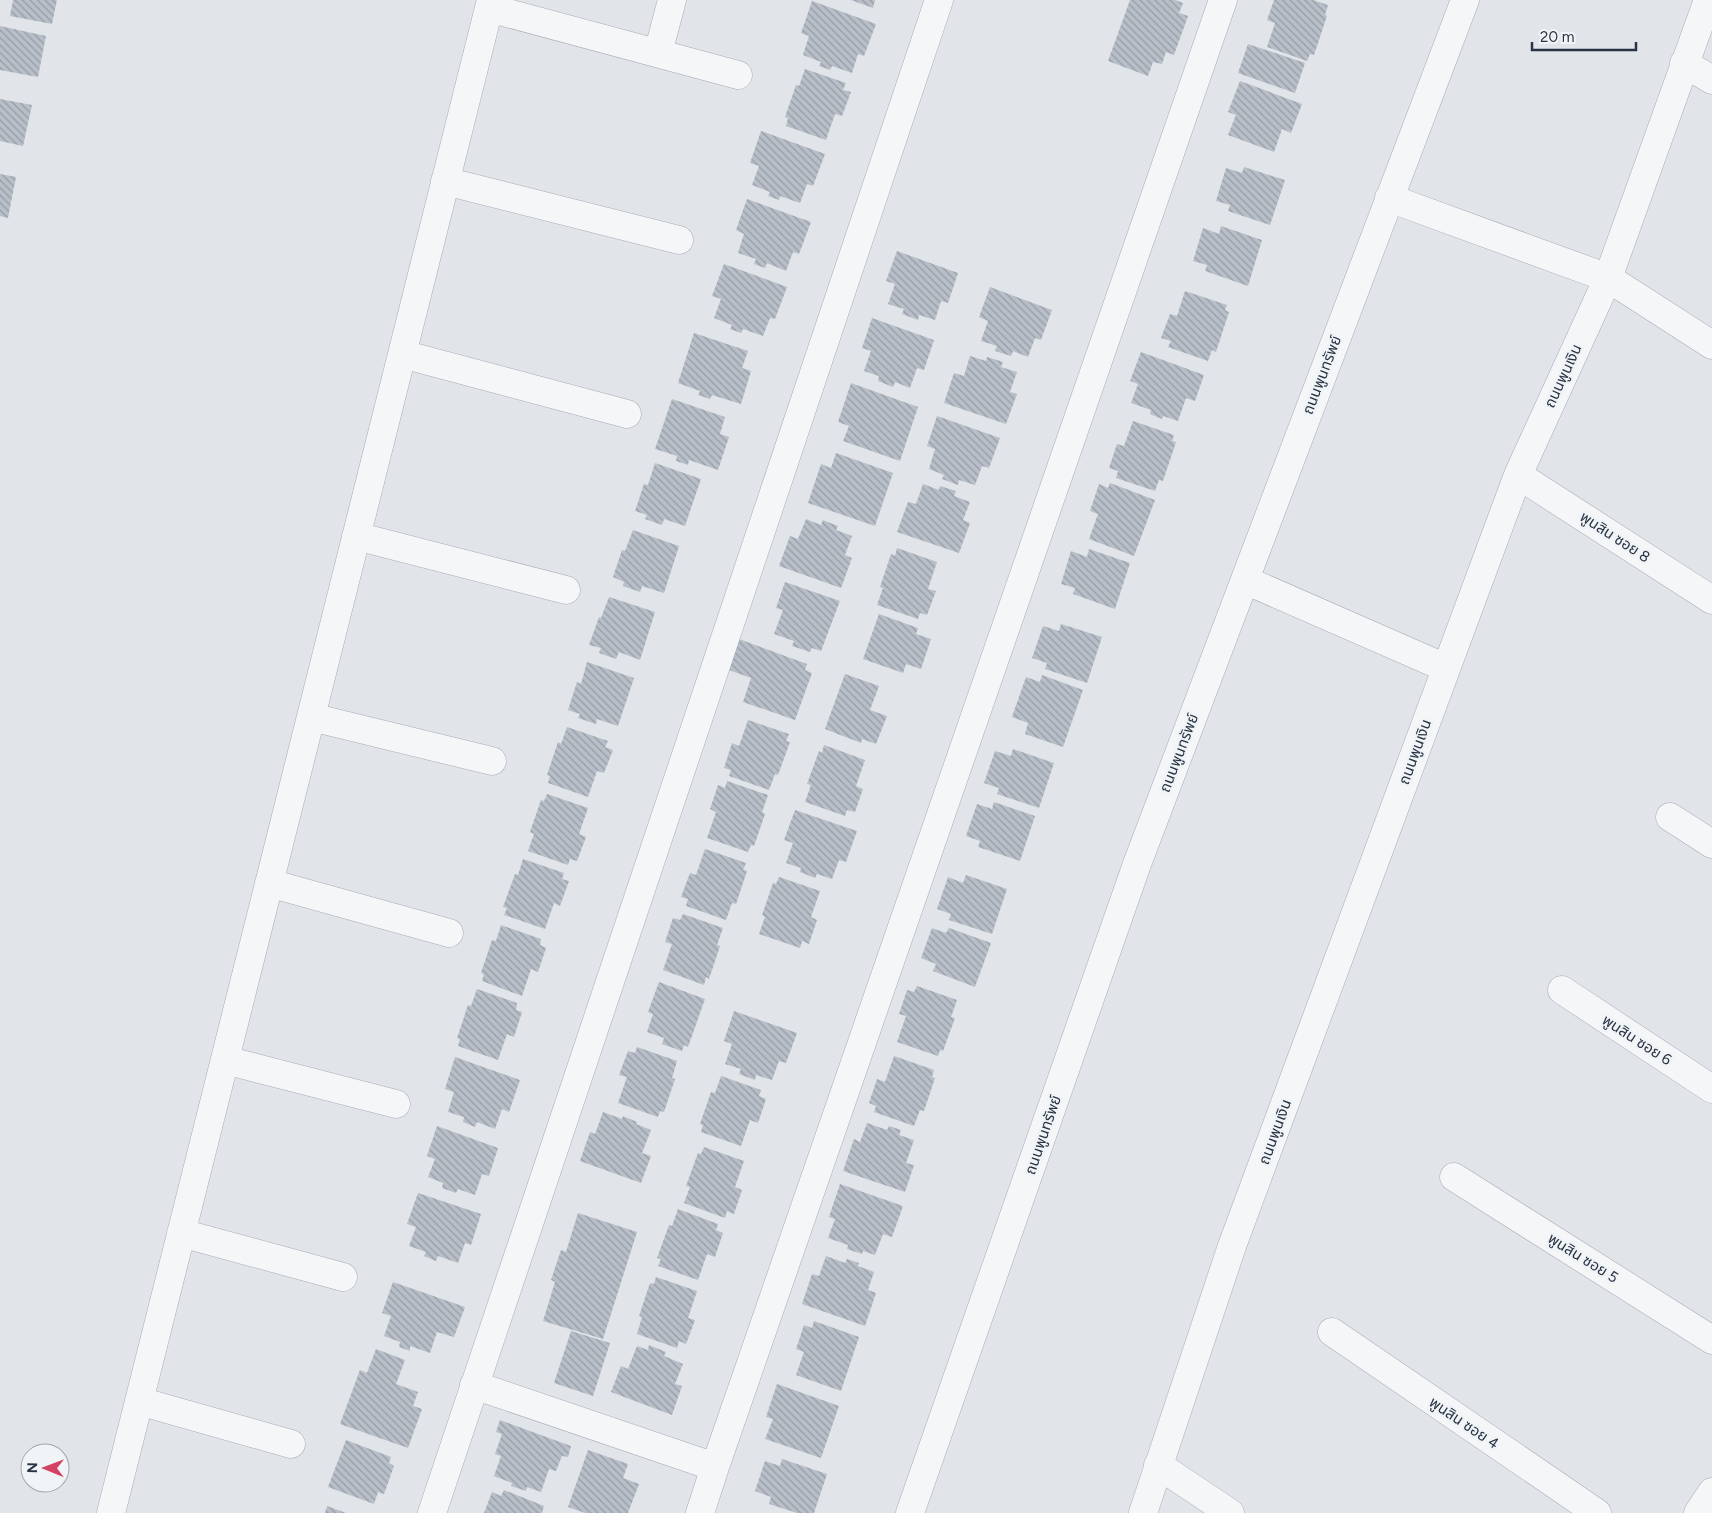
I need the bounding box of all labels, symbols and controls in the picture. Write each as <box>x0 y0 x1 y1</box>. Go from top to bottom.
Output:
scale bar <box>1532 20 1636 52</box>
text: 20 m <box>1540 28 1574 46</box>
street label: ถนนพูนทรัพย์ <box>1299 333 1345 417</box>
street label: ถนนพูนเงิน <box>1540 341 1586 411</box>
street label: พูนสิน ซอย 8 <box>1577 508 1653 566</box>
street label: ถนนพูนทรัพย์ <box>1156 711 1202 795</box>
street label: ถนนพูนเงิน <box>1395 717 1435 787</box>
street label: พูนสิน ซอย 6 <box>1599 1011 1676 1069</box>
street label: ถนนพูนทรัพย์ <box>1021 1093 1065 1177</box>
street label: ถนนพูนเงิน <box>1255 1097 1295 1167</box>
street label: พูนสิน ซอย 5 <box>1545 1229 1621 1287</box>
street label: พูนสิน ซอย 4 <box>1426 1393 1502 1453</box>
north arrow <box>20 1443 70 1493</box>
text: N <box>24 1462 41 1473</box>

